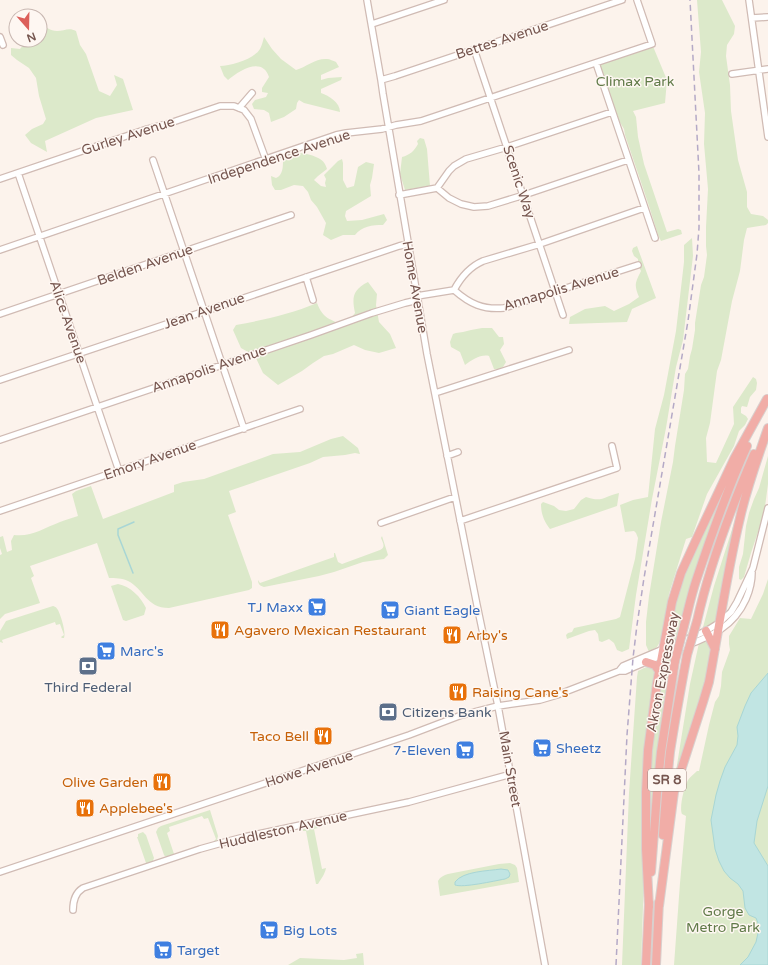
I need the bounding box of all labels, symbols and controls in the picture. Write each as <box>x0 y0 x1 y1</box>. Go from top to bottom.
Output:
north arrow <box>8 8 48 48</box>
street label: Bettes Avenue <box>453 17 551 63</box>
text: N <box>25 29 38 45</box>
park label: Climax Park <box>596 73 675 90</box>
street label: Gurley Avenue <box>79 113 177 159</box>
street label: Independence Avenue <box>206 126 352 188</box>
street label: Scenic Way <box>499 143 539 221</box>
street label: Home Avenue <box>399 240 431 335</box>
street label: Belden Avenue <box>95 241 195 289</box>
street label: Annapolis Avenue <box>501 263 621 315</box>
street label: Alice Avenue <box>46 278 90 366</box>
street label: Jean Avenue <box>161 289 247 333</box>
street label: Annapolis Avenue <box>149 341 269 397</box>
street label: Emory Avenue <box>101 436 199 484</box>
supermarket icon: TJ Maxx <box>306 596 328 618</box>
place label: TJ Maxx <box>248 599 303 616</box>
supermarket icon: Giant Eagle <box>379 599 401 621</box>
place label: Giant Eagle <box>404 602 480 619</box>
street label: Akron Expressway <box>643 610 683 733</box>
restaurant icon: Agavero Mexican Restaurant <box>209 619 231 641</box>
place label: Agavero Mexican Restaurant <box>234 622 427 639</box>
restaurant icon: Arby's <box>441 624 463 646</box>
place label: Arby's <box>466 627 508 644</box>
supermarket icon: Marc's <box>95 640 117 662</box>
place label: Marc's <box>120 643 164 660</box>
bank icon: Third Federal <box>77 655 99 677</box>
place label: Third Federal <box>44 679 132 696</box>
restaurant icon: Raising Cane's <box>447 681 469 703</box>
place label: Raising Cane's <box>472 684 569 701</box>
bank icon: Citizens Bank <box>377 701 399 723</box>
place label: Citizens Bank <box>402 704 492 721</box>
restaurant icon: Taco Bell <box>312 725 334 747</box>
place label: Taco Bell <box>250 728 309 745</box>
street label: Main Street <box>495 730 525 809</box>
supermarket icon: Sheetz <box>531 737 553 759</box>
supermarket icon: 7-Eleven <box>454 739 476 761</box>
place label: Sheetz <box>556 740 601 757</box>
place label: 7-Eleven <box>393 742 451 759</box>
street label: Howe Avenue <box>263 747 355 791</box>
road number: SR 8 <box>648 769 686 791</box>
restaurant icon: Olive Garden <box>151 771 173 793</box>
place label: Olive Garden <box>62 774 148 791</box>
restaurant icon: Applebee's <box>74 797 96 819</box>
place label: Applebee's <box>99 800 173 817</box>
street label: Huddleston Avenue <box>217 807 349 853</box>
park label: Gorge Metro Park <box>686 903 760 936</box>
supermarket icon: Big Lots <box>258 919 280 941</box>
place label: Big Lots <box>283 922 337 939</box>
supermarket icon: Target <box>152 939 174 961</box>
place label: Target <box>177 942 220 959</box>

